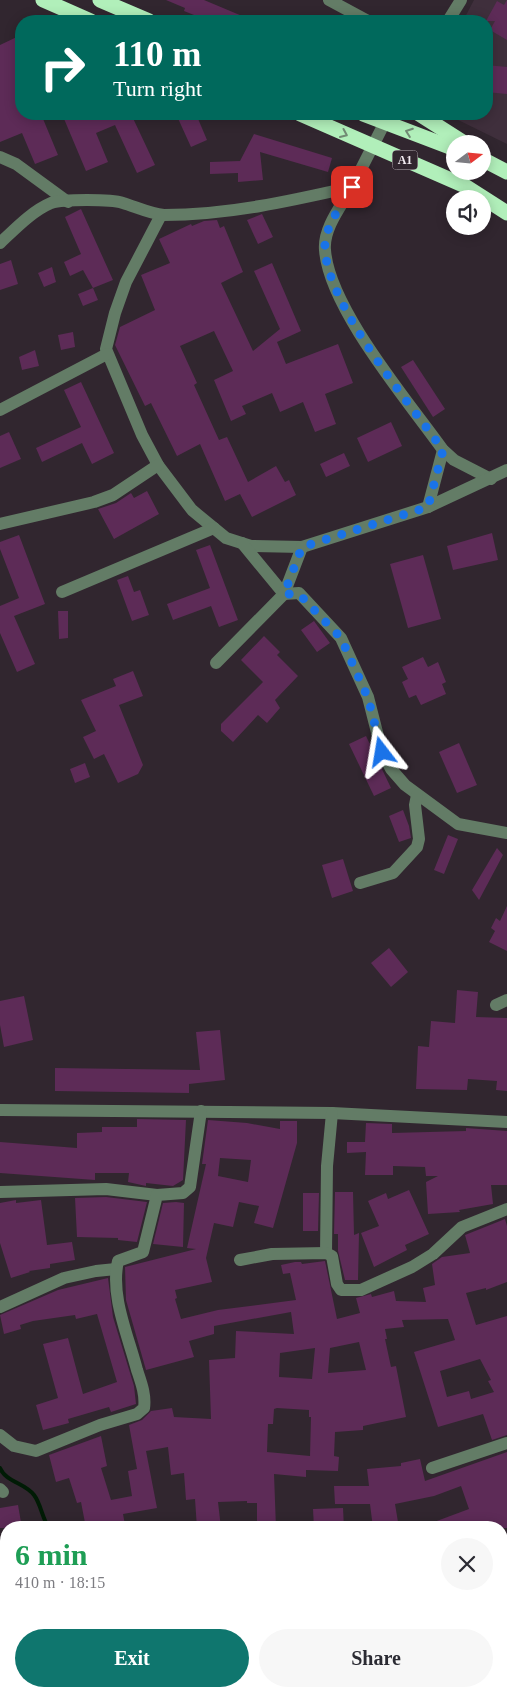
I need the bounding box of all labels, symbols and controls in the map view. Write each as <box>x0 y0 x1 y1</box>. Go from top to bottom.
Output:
icon: right <box>30 35 95 100</box>
text: 110 m <box>113 35 201 74</box>
text: Turn right <box>113 76 202 101</box>
one-way arrow <box>339 127 348 138</box>
one-way arrow <box>405 128 414 138</box>
north arrow <box>446 135 491 180</box>
map controls <box>446 135 491 235</box>
road number: A1 <box>392 150 418 170</box>
pin <box>331 166 373 208</box>
icon: arrive <box>338 173 366 201</box>
button: sound <box>446 190 491 235</box>
position arrow <box>355 725 407 777</box>
text: 6 min <box>15 1538 88 1571</box>
button: close <box>441 1538 493 1590</box>
text: 410 m · 18:15 <box>15 1574 105 1591</box>
button: Exit <box>15 1629 249 1687</box>
button: Share <box>259 1629 493 1687</box>

